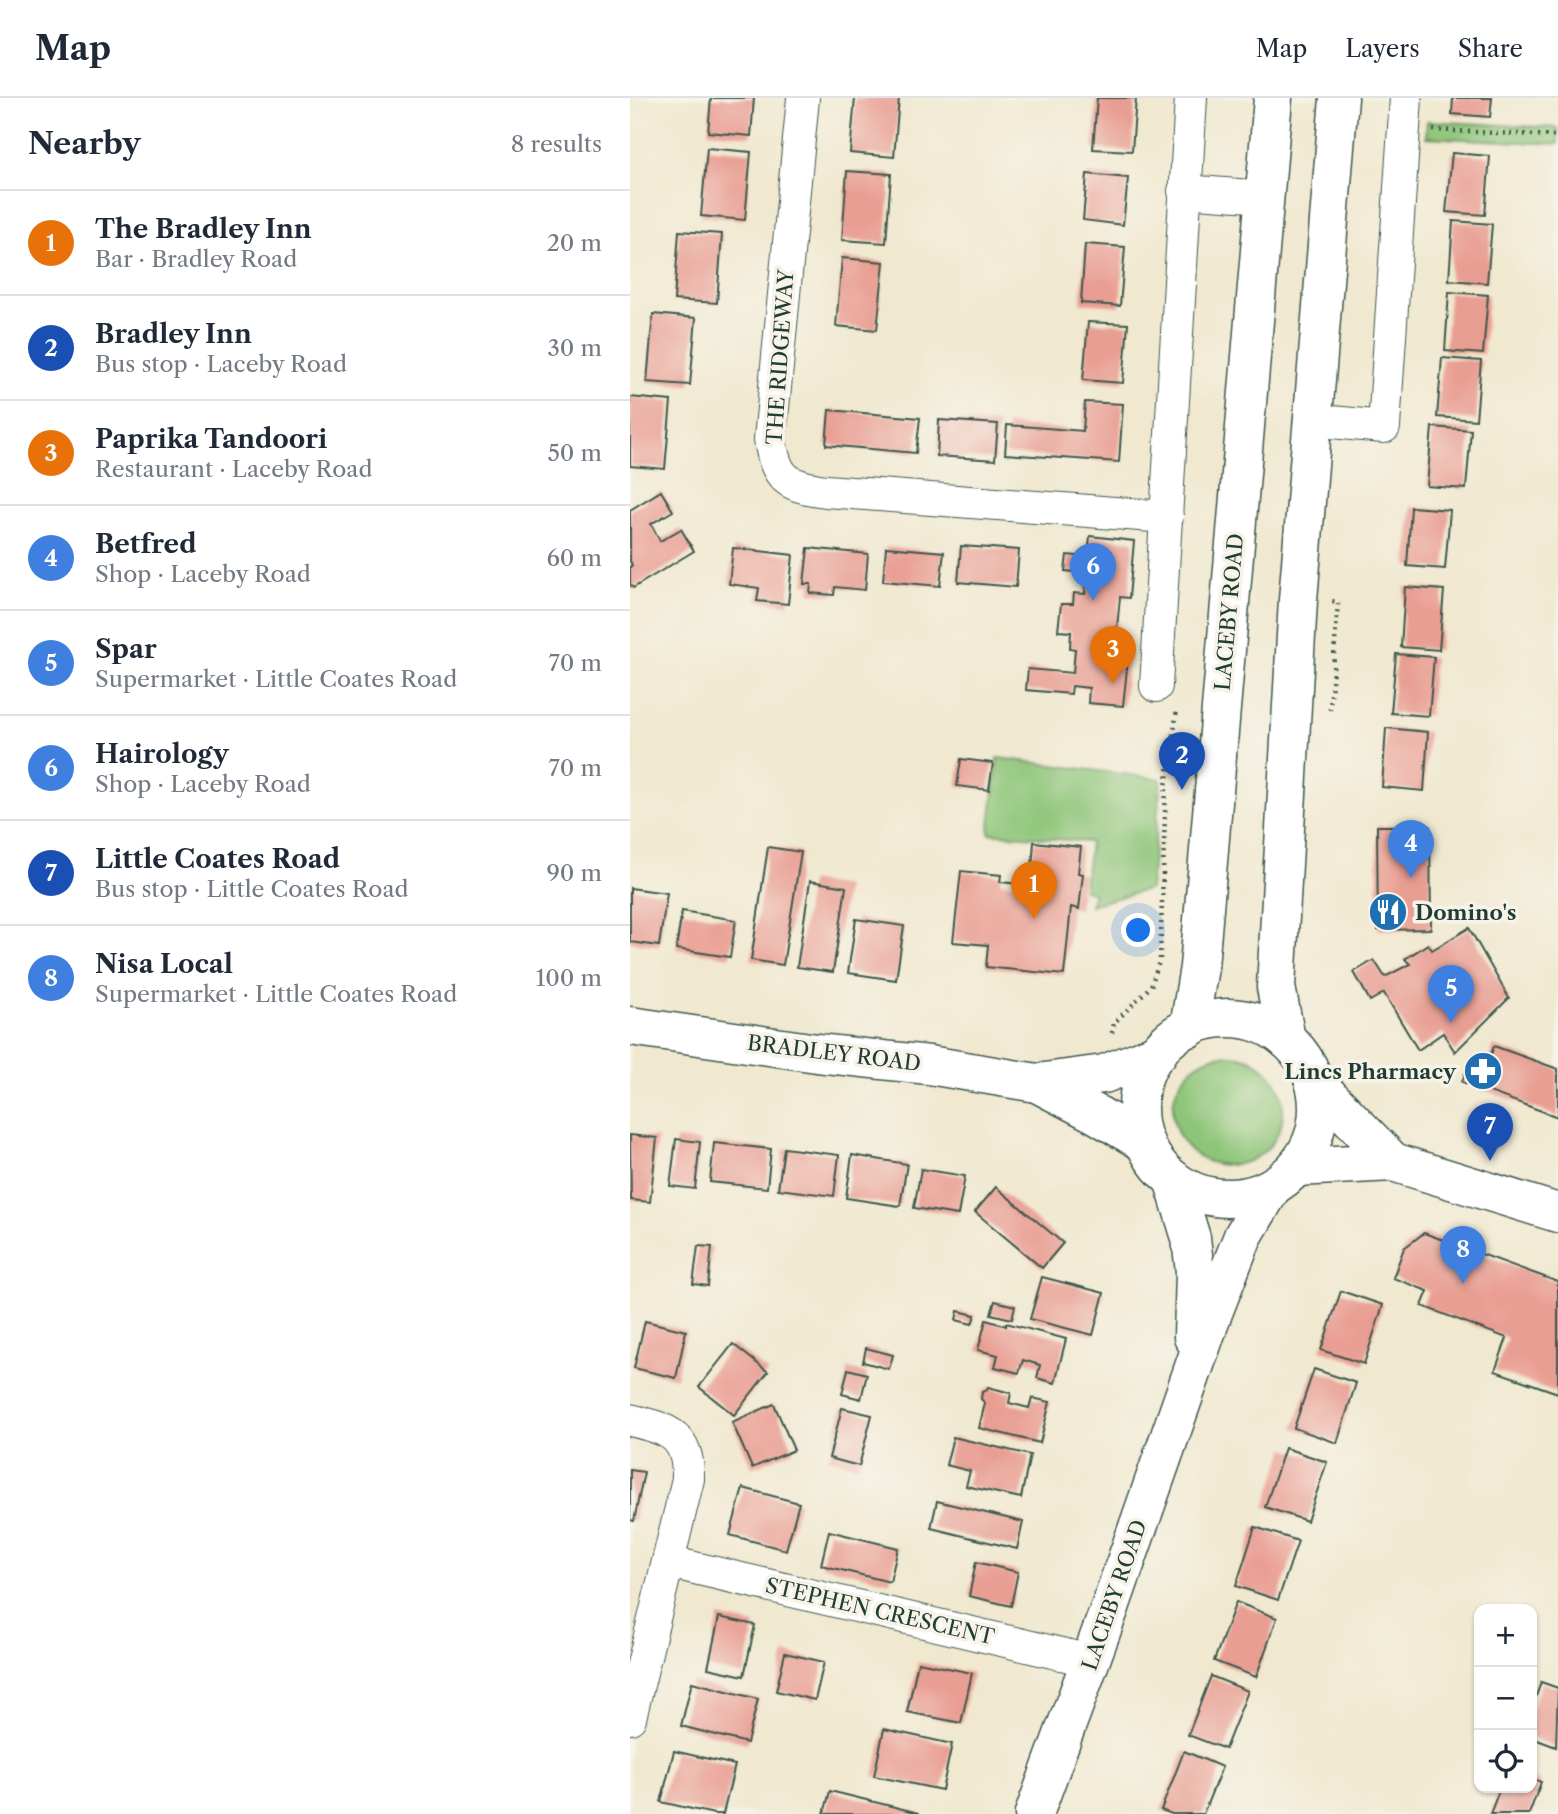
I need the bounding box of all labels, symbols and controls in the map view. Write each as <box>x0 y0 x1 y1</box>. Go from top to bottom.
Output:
text: Map <box>35 28 111 69</box>
text: Map <box>1256 34 1307 63</box>
text: Layers <box>1345 34 1420 63</box>
text: Share <box>1458 34 1523 63</box>
text: Nearby <box>28 125 141 162</box>
text: 8 results <box>511 130 602 158</box>
text: The Bradley Inn <box>95 213 312 245</box>
text: 1 <box>46 229 56 257</box>
text: 20 m <box>547 229 602 257</box>
text: Bar · Bradley Road <box>95 245 297 273</box>
street label: THE RIDGEWAY <box>761 267 799 445</box>
text: Bradley Inn <box>95 318 252 350</box>
text: 2 <box>44 334 58 362</box>
text: 30 m <box>547 334 602 362</box>
text: Bus stop · Laceby Road <box>95 350 347 378</box>
text: Paprika Tandoori <box>95 423 327 455</box>
text: 3 <box>45 439 58 467</box>
text: 50 m <box>547 439 602 467</box>
text: Restaurant · Laceby Road <box>95 455 372 483</box>
text: Betfred <box>95 528 196 560</box>
street label: LACEBY ROAD <box>1210 532 1248 692</box>
pin: 6 <box>1070 543 1116 601</box>
text: 4 <box>44 544 58 572</box>
text: 60 m <box>546 544 602 572</box>
text: Shop · Laceby Road <box>95 560 311 588</box>
pin: 3 <box>1090 626 1136 684</box>
text: Spar <box>95 633 157 665</box>
text: 5 <box>45 649 57 677</box>
text: 70 m <box>549 649 602 677</box>
text: Supermarket · Little Coates Road <box>95 665 457 693</box>
pin: 2 <box>1159 732 1205 790</box>
text: Hairology <box>95 738 229 770</box>
text: 6 <box>44 754 58 782</box>
text: 70 m <box>549 754 602 782</box>
text: Shop · Laceby Road <box>95 770 311 798</box>
pin: 4 <box>1388 820 1434 878</box>
text: Little Coates Road <box>95 843 340 875</box>
text: 7 <box>45 859 57 887</box>
text: 90 m <box>546 859 602 887</box>
pin: 1 <box>1011 861 1057 919</box>
text: Bus stop · Little Coates Road <box>95 875 409 903</box>
restaurant icon: Domino's <box>1367 891 1409 933</box>
place label: Domino's <box>1415 900 1517 925</box>
your location <box>1121 913 1155 947</box>
text: Nisa Local <box>95 948 233 980</box>
text: 8 <box>44 964 58 992</box>
text: 100 m <box>536 964 602 992</box>
pin: 5 <box>1428 965 1474 1023</box>
text: Supermarket · Little Coates Road <box>95 980 457 1008</box>
street label: BRADLEY ROAD <box>746 1030 922 1076</box>
pharmacy icon: Lincs Pharmacy <box>1462 1050 1504 1092</box>
place label: Lincs Pharmacy <box>1284 1059 1457 1084</box>
pin: 7 <box>1467 1103 1513 1161</box>
pin: 8 <box>1440 1226 1486 1284</box>
street label: LACEBY ROAD <box>1077 1516 1151 1674</box>
street label: STEPHEN CRESCENT <box>763 1572 997 1650</box>
map controls <box>1474 1604 1537 1793</box>
button: + <box>1474 1604 1537 1667</box>
button: − <box>1474 1667 1537 1730</box>
button: locate <box>1474 1730 1537 1793</box>

